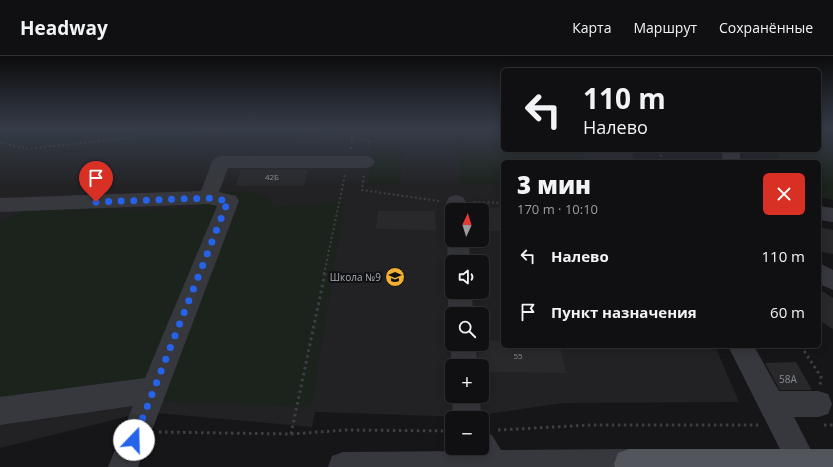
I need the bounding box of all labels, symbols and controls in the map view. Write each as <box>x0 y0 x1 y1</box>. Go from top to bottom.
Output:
text: Headway <box>20 15 108 41</box>
text: Карта <box>572 18 611 37</box>
text: Маршрут <box>633 18 697 37</box>
text: Сохранённые <box>719 18 813 37</box>
text: 110 m <box>583 79 666 117</box>
icon: left <box>517 84 569 136</box>
text: Налево <box>583 115 648 139</box>
pin <box>79 161 113 202</box>
icon: arrive <box>85 167 107 189</box>
text: 3 мин <box>517 168 591 201</box>
house number: 42Б <box>265 171 279 182</box>
button: close <box>763 173 805 215</box>
text: 170 m · 10:10 <box>517 200 598 218</box>
north arrow <box>445 203 489 247</box>
map controls <box>445 203 489 455</box>
icon: left <box>517 245 539 267</box>
text: Налево <box>551 246 609 266</box>
text: 110 m <box>761 246 805 266</box>
button: sound <box>445 255 489 299</box>
school or university icon: Школа №9 <box>384 266 406 288</box>
place label: Школа №9 <box>330 270 381 284</box>
icon: arrive <box>517 301 539 323</box>
text: Пункт назначения <box>551 302 697 322</box>
text: 60 m <box>770 302 805 322</box>
button: search <box>445 307 489 351</box>
house number: 55 <box>513 350 523 361</box>
button: + <box>445 359 489 403</box>
house number: 58А <box>779 372 798 386</box>
button: − <box>445 411 489 455</box>
position arrow <box>113 419 155 461</box>

